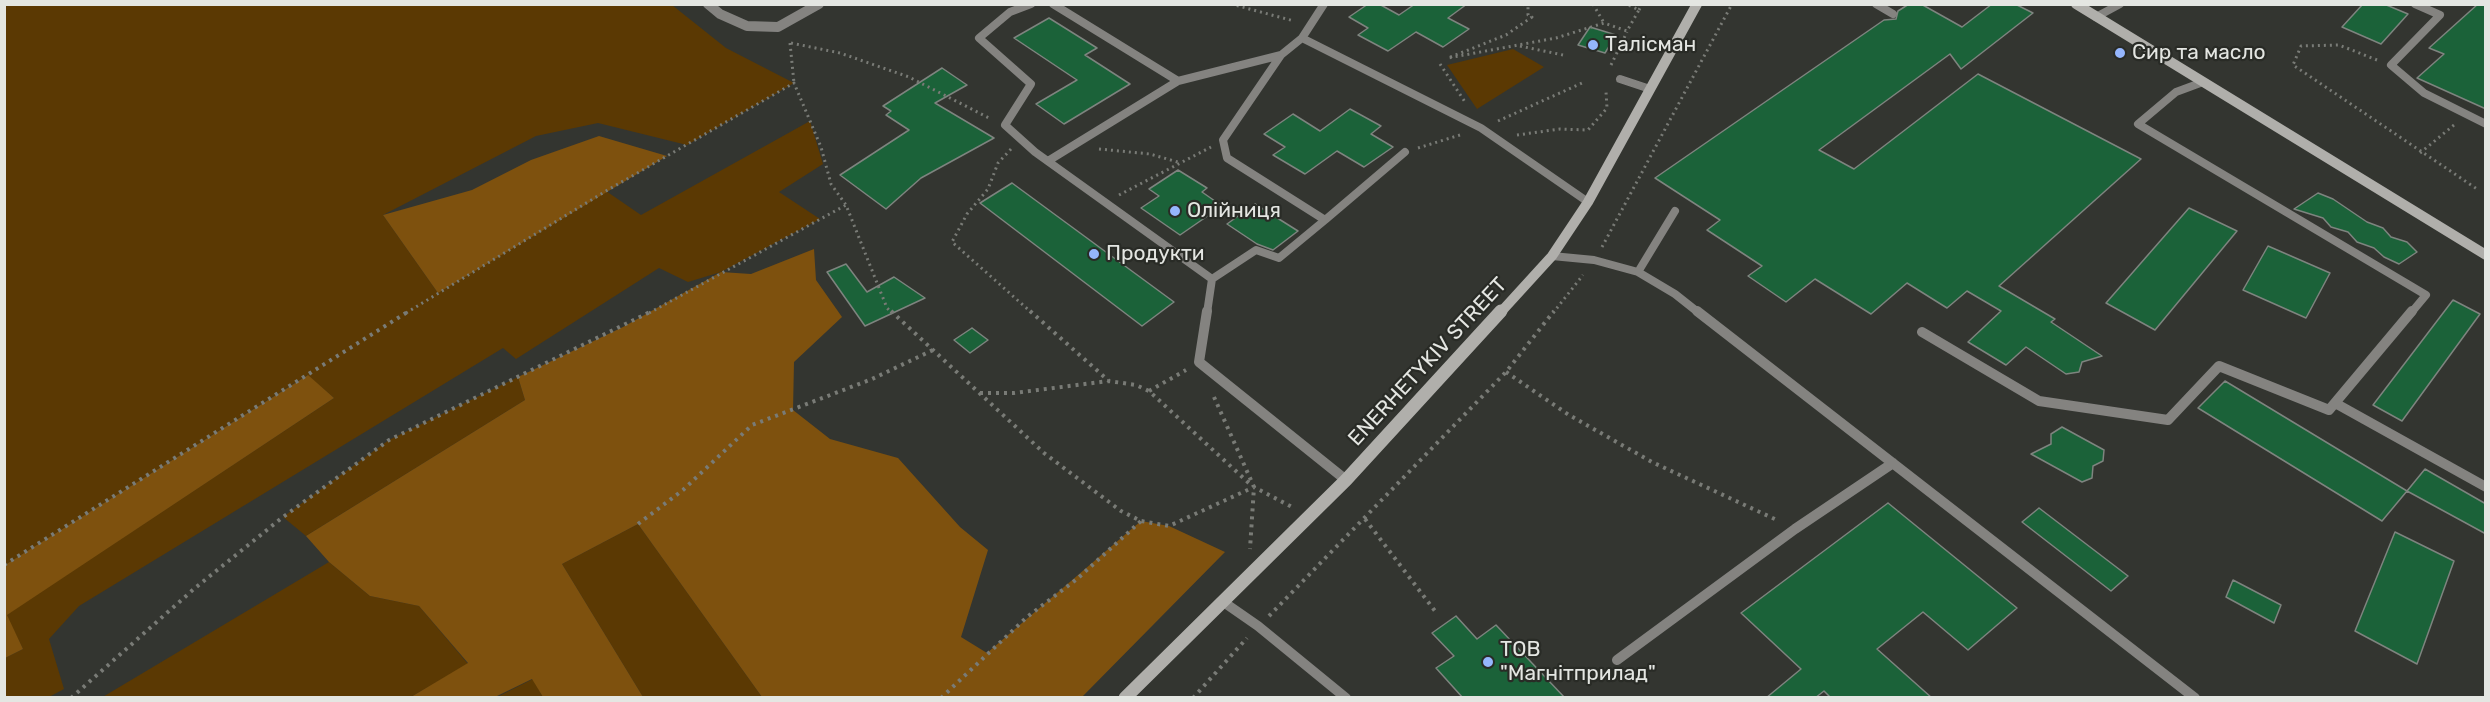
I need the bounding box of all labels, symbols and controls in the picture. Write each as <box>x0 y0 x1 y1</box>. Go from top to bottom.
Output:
place label: Талісман <box>1605 32 1696 58</box>
marker: Талісман <box>1586 38 1600 52</box>
place label: Сир та масло <box>2132 40 2266 66</box>
marker: Сир та масло <box>2113 46 2127 60</box>
place label: Олійниця <box>1187 198 1281 224</box>
marker: Олійниця <box>1168 204 1182 218</box>
place label: Продукти <box>1106 241 1204 267</box>
marker: Продукти <box>1087 247 1101 261</box>
street label: ENERHETYKIV STREET <box>1343 273 1513 451</box>
place label: ТОВ "Магнітприлад" <box>1500 637 1656 687</box>
marker: ТОВ "Магнітприлад" <box>1481 655 1495 669</box>

